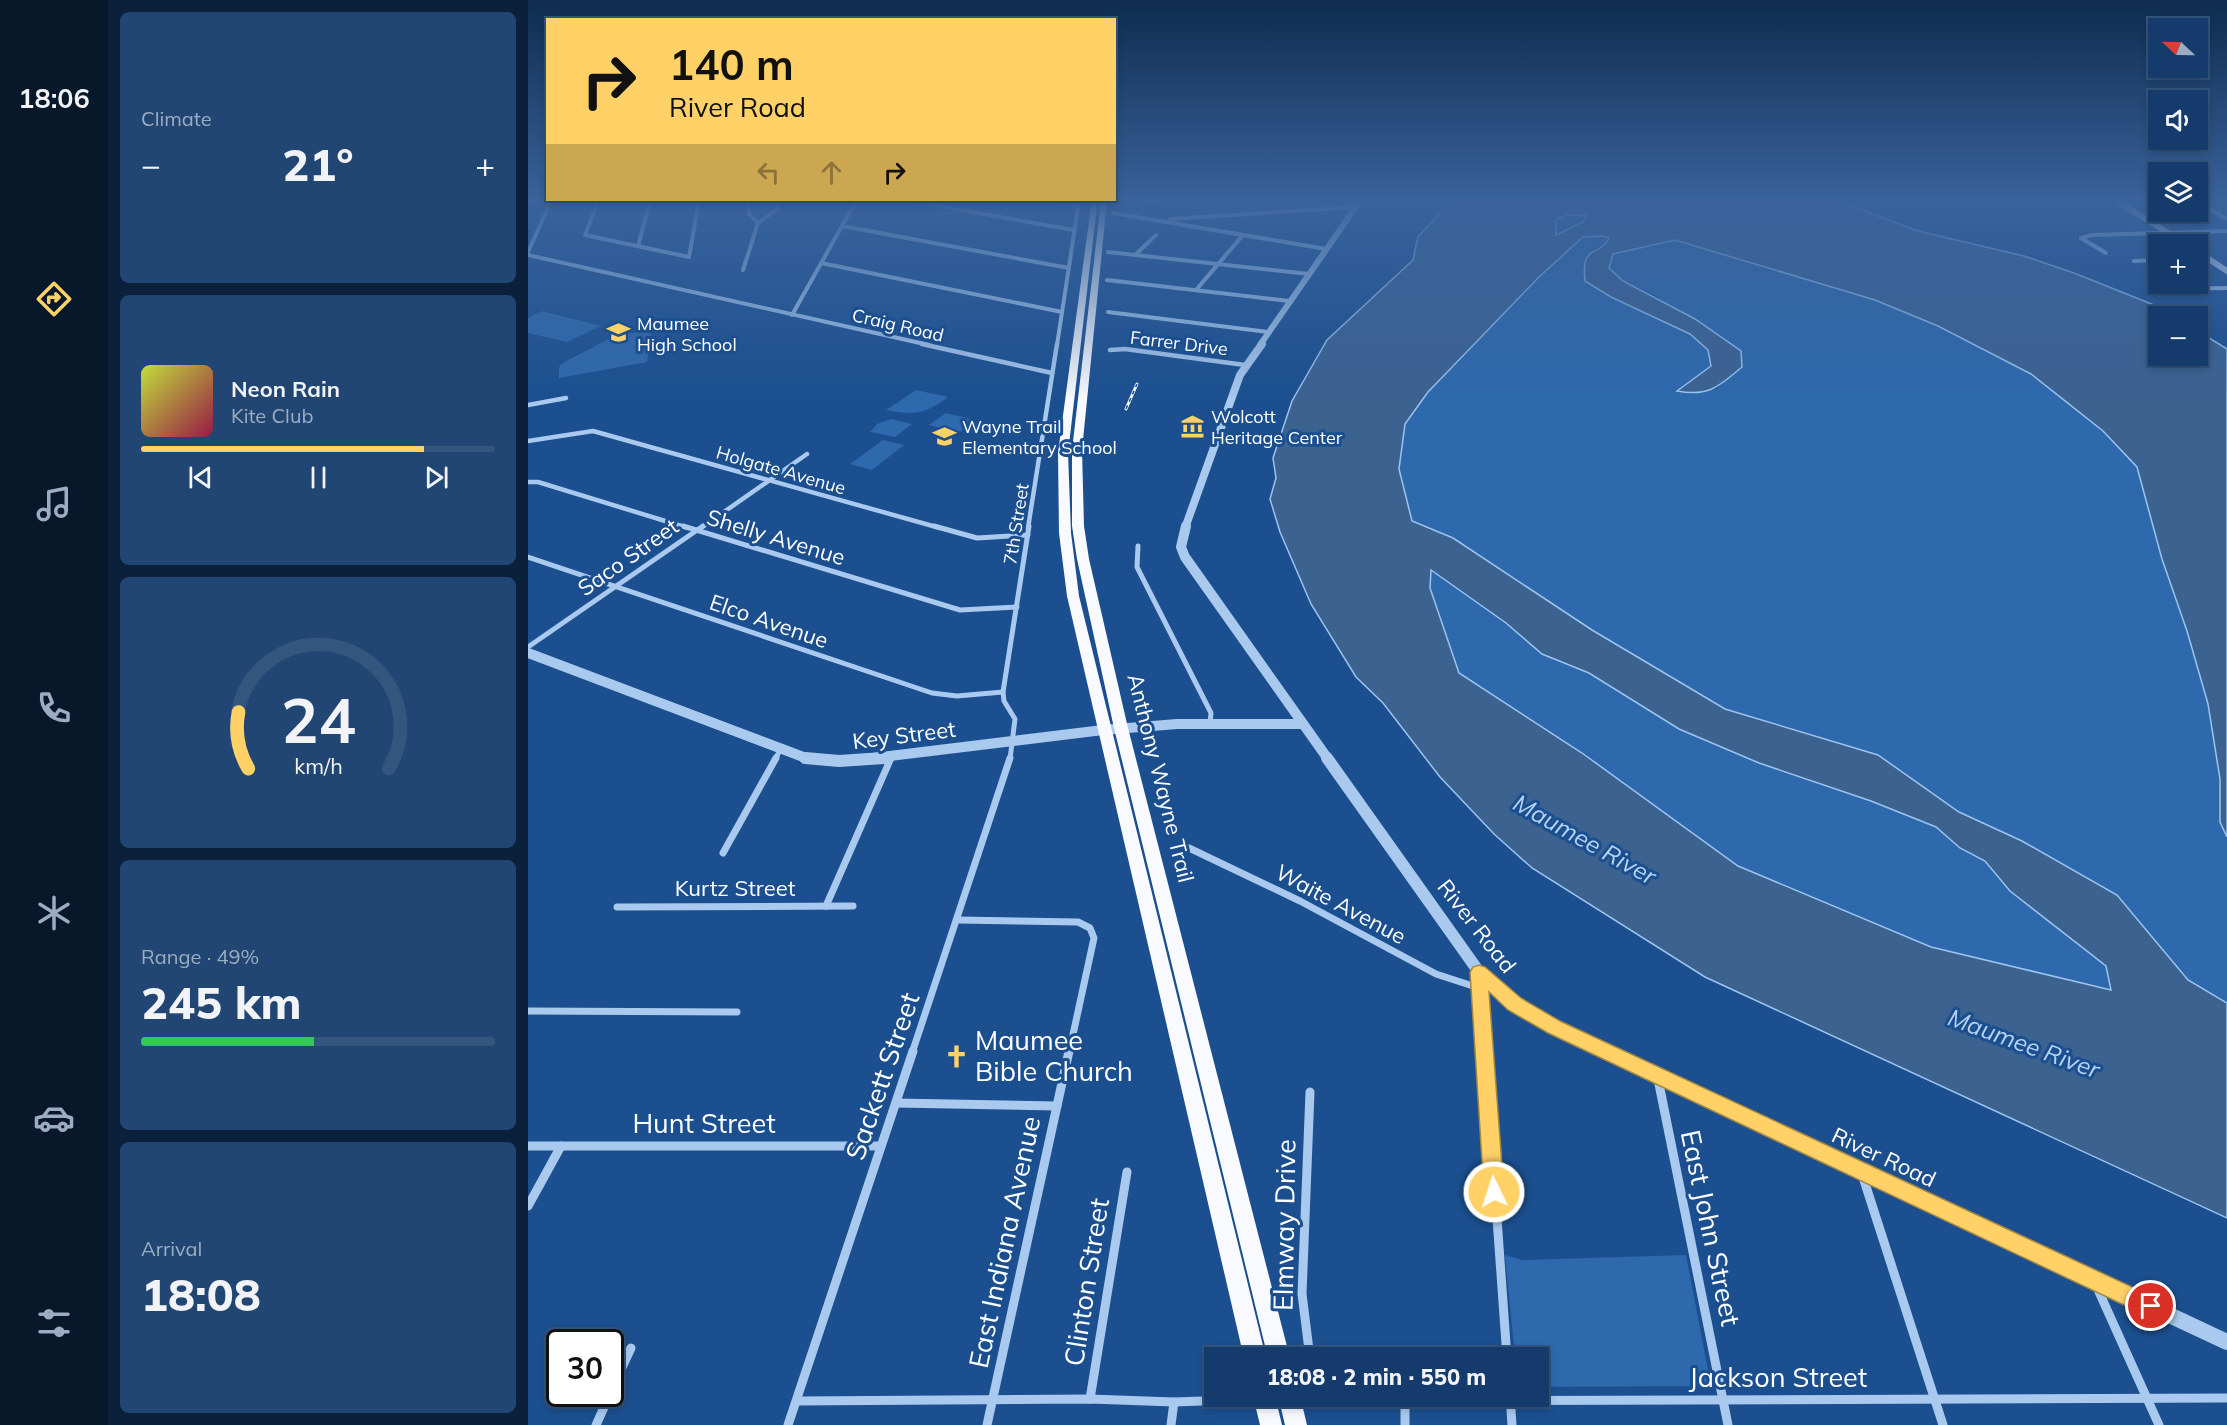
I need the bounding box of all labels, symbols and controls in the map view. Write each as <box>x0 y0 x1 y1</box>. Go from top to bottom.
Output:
north arrow <box>2148 18 2208 78</box>
map controls <box>2148 18 2208 366</box>
text: 140 m <box>669 38 794 91</box>
icon: right <box>570 42 648 120</box>
text: 18:06 <box>18 81 90 115</box>
text: River Road <box>669 90 806 124</box>
button: sound <box>2148 90 2208 150</box>
text: Climate <box>141 106 212 131</box>
text: 21° <box>282 136 354 192</box>
text: − <box>141 144 161 185</box>
text: + <box>475 144 495 185</box>
icon: left <box>752 156 785 189</box>
icon: ahead <box>815 156 848 189</box>
icon: right <box>878 156 911 189</box>
button: layers <box>2148 162 2208 222</box>
button: + <box>2148 234 2208 294</box>
icon: directions <box>33 278 75 320</box>
street label: Craig Road <box>850 303 946 347</box>
button: − <box>2148 306 2208 366</box>
place label: Maumee High School <box>637 312 737 356</box>
school or university icon: Maumee High School <box>606 320 632 346</box>
street label: Farrer Drive <box>1129 326 1229 360</box>
text: Neon Rain <box>231 375 340 403</box>
text: Kite Club <box>231 403 313 428</box>
place label: Wolcott Heritage Center <box>1211 405 1343 449</box>
museum icon: Wolcott Heritage Center <box>1180 413 1206 439</box>
place label: Wayne Trail Elementary School <box>962 415 1117 459</box>
school or university icon: Wayne Trail Elementary School <box>931 423 957 449</box>
street label: Holgate Avenue <box>714 441 848 499</box>
icon: previous <box>184 461 217 494</box>
icon: pause <box>302 461 335 494</box>
icon: next <box>420 461 453 494</box>
street label: 7th Street <box>998 482 1034 566</box>
icon: music <box>33 483 75 525</box>
street label: Shelly Avenue <box>703 503 849 571</box>
street label: Saco Street <box>572 512 684 602</box>
street label: Elco Avenue <box>706 588 832 654</box>
street label: Anthony Wayne Trail <box>1122 671 1200 885</box>
text: 24 <box>281 681 355 760</box>
icon: phone <box>33 687 75 729</box>
street label: Key Street <box>851 715 958 755</box>
text: km/h <box>294 753 342 780</box>
water label: Maumee River <box>1508 787 1663 891</box>
street label: Waite Avenue <box>1271 858 1411 950</box>
street label: River Road <box>1432 873 1522 979</box>
street label: Kurtz Street <box>675 874 796 902</box>
icon: climate <box>33 892 75 934</box>
text: Range · 49% <box>141 944 259 969</box>
text: 245 km <box>141 974 302 1030</box>
street label: Sackett Street <box>837 988 927 1164</box>
water label: Maumee River <box>1944 1002 2105 1085</box>
place label: Maumee Bible Church <box>975 1023 1133 1088</box>
church icon: Maumee Bible Church <box>944 1043 970 1069</box>
icon: car <box>33 1097 75 1139</box>
street label: Hunt Street <box>632 1106 776 1140</box>
street label: East Indiana Avenue <box>961 1113 1047 1371</box>
street label: River Road <box>1828 1121 1940 1193</box>
street label: East John Street <box>1674 1127 1748 1329</box>
street label: Elmway Drive <box>1266 1139 1302 1311</box>
position arrow <box>1462 1160 1526 1224</box>
street label: Clinton Street <box>1056 1196 1116 1368</box>
text: Arrival <box>141 1236 202 1261</box>
text: 18:08 <box>141 1266 261 1322</box>
pin <box>2125 1280 2176 1331</box>
icon: arrive <box>2134 1289 2167 1322</box>
icon: filters <box>33 1302 75 1344</box>
speed limit sign: 30 <box>546 1329 624 1407</box>
street label: Jackson Street <box>1689 1360 1867 1394</box>
text: 18:08 · 2 min · 550 m <box>1267 1363 1486 1391</box>

